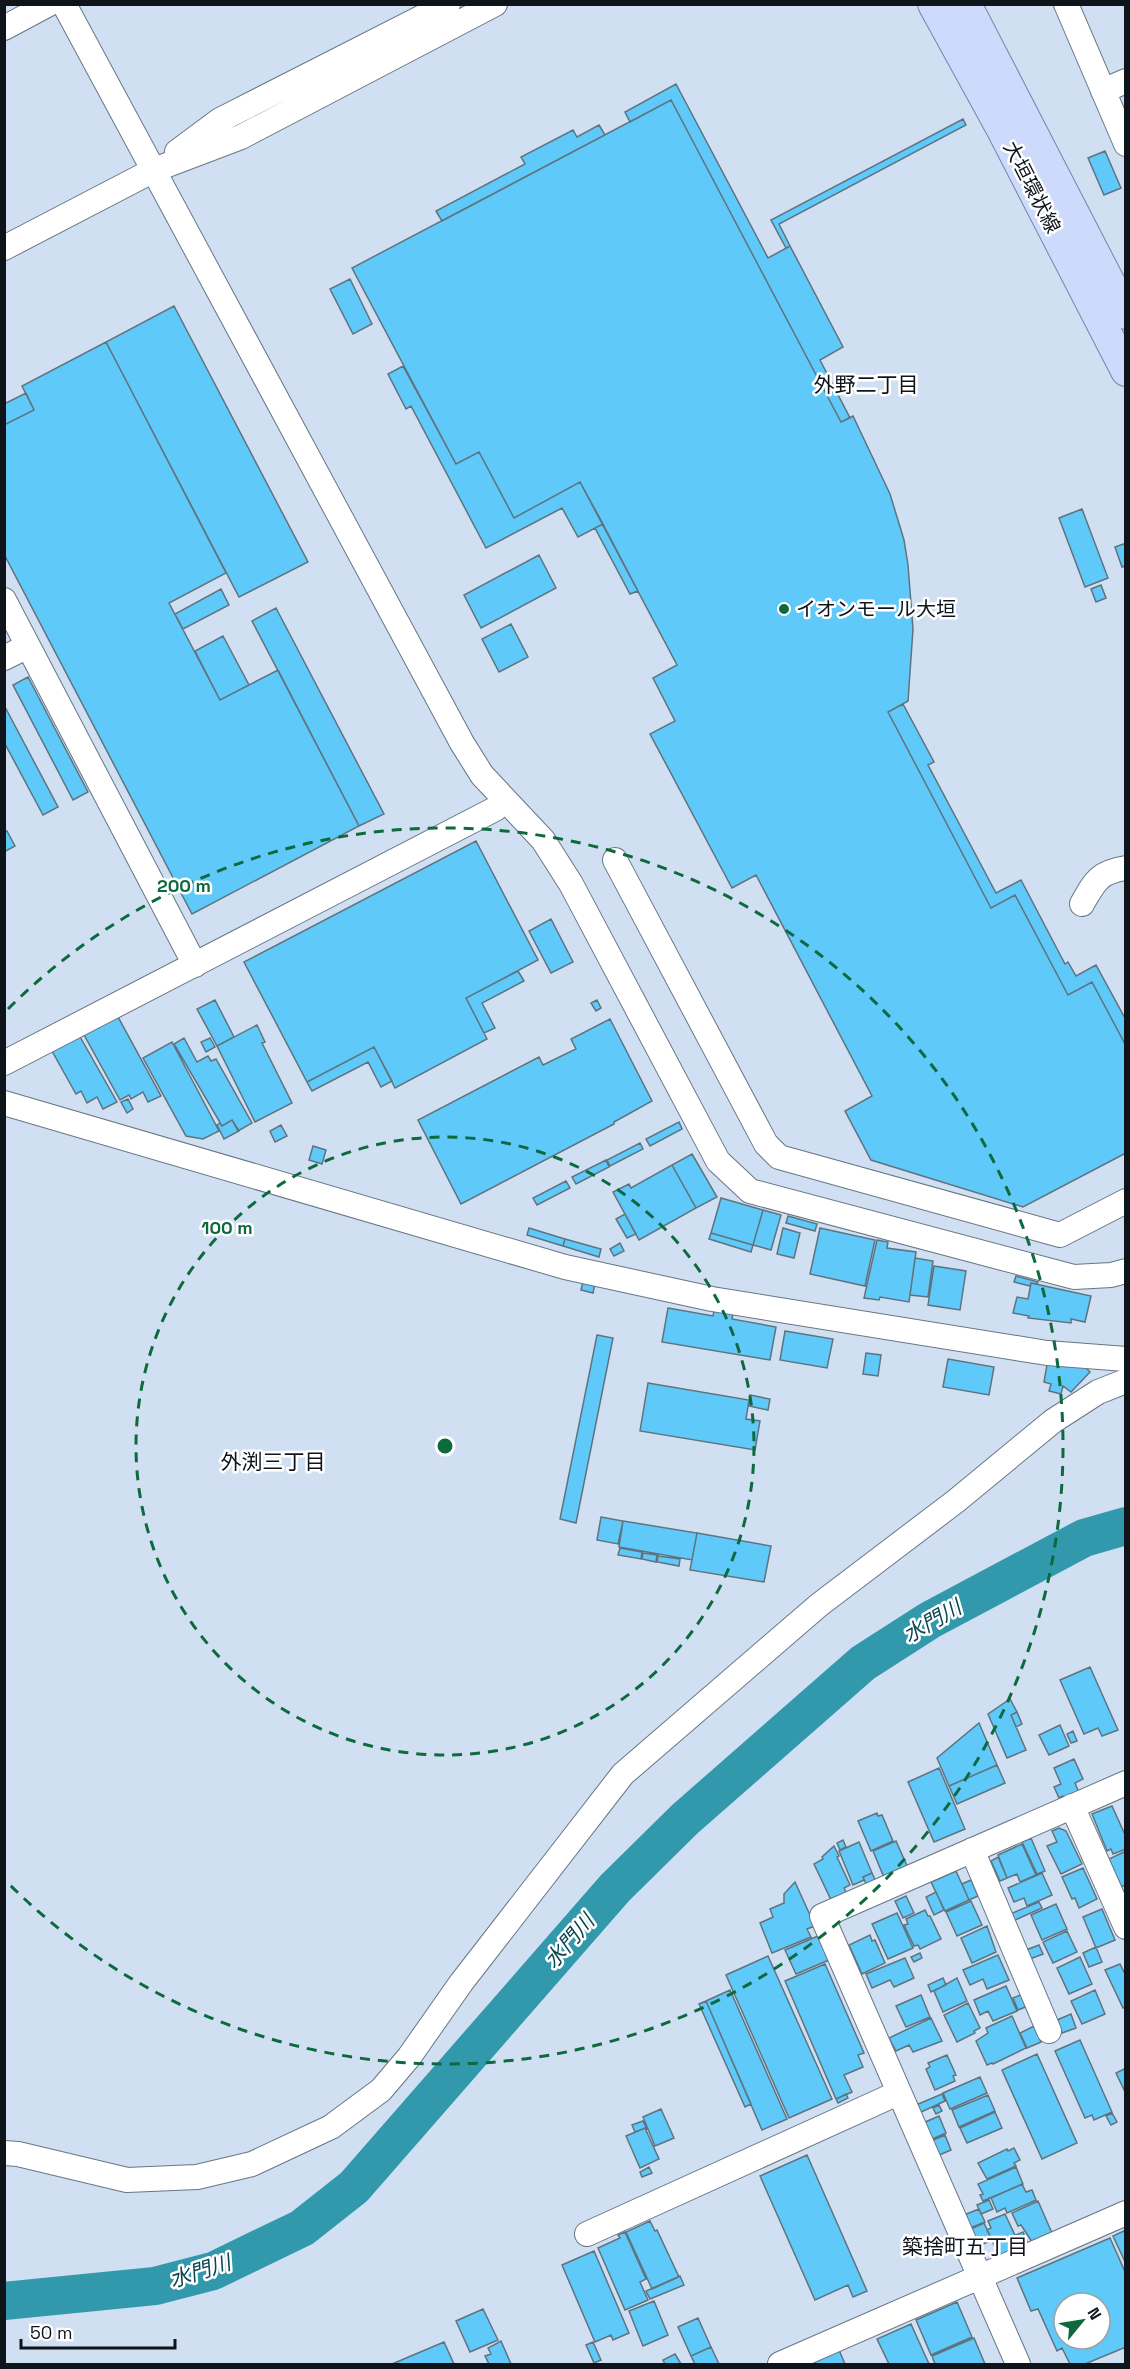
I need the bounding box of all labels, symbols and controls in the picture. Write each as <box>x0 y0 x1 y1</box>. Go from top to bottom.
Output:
street label: 大垣環状線 <box>998 137 1066 237</box>
district label: 外野二丁目 <box>814 371 919 398</box>
place label: イオンモール大垣 <box>796 596 956 622</box>
marker: イオンモール大垣 <box>777 602 791 616</box>
text: 200 m <box>157 874 211 897</box>
text: 100 m <box>201 1216 253 1239</box>
centre of rings <box>435 1436 455 1456</box>
district label: 外渕三丁目 <box>221 1448 326 1475</box>
water label: 水門川 <box>898 1593 968 1648</box>
water label: 水門川 <box>538 1907 601 1974</box>
district label: 築捨町五丁目 <box>902 2233 1028 2260</box>
water label: 水門川 <box>166 2248 236 2294</box>
north arrow <box>1052 2291 1112 2351</box>
text: N <box>1083 2304 1106 2324</box>
scale bar <box>21 2312 176 2350</box>
text: 50 m <box>30 2321 72 2344</box>

